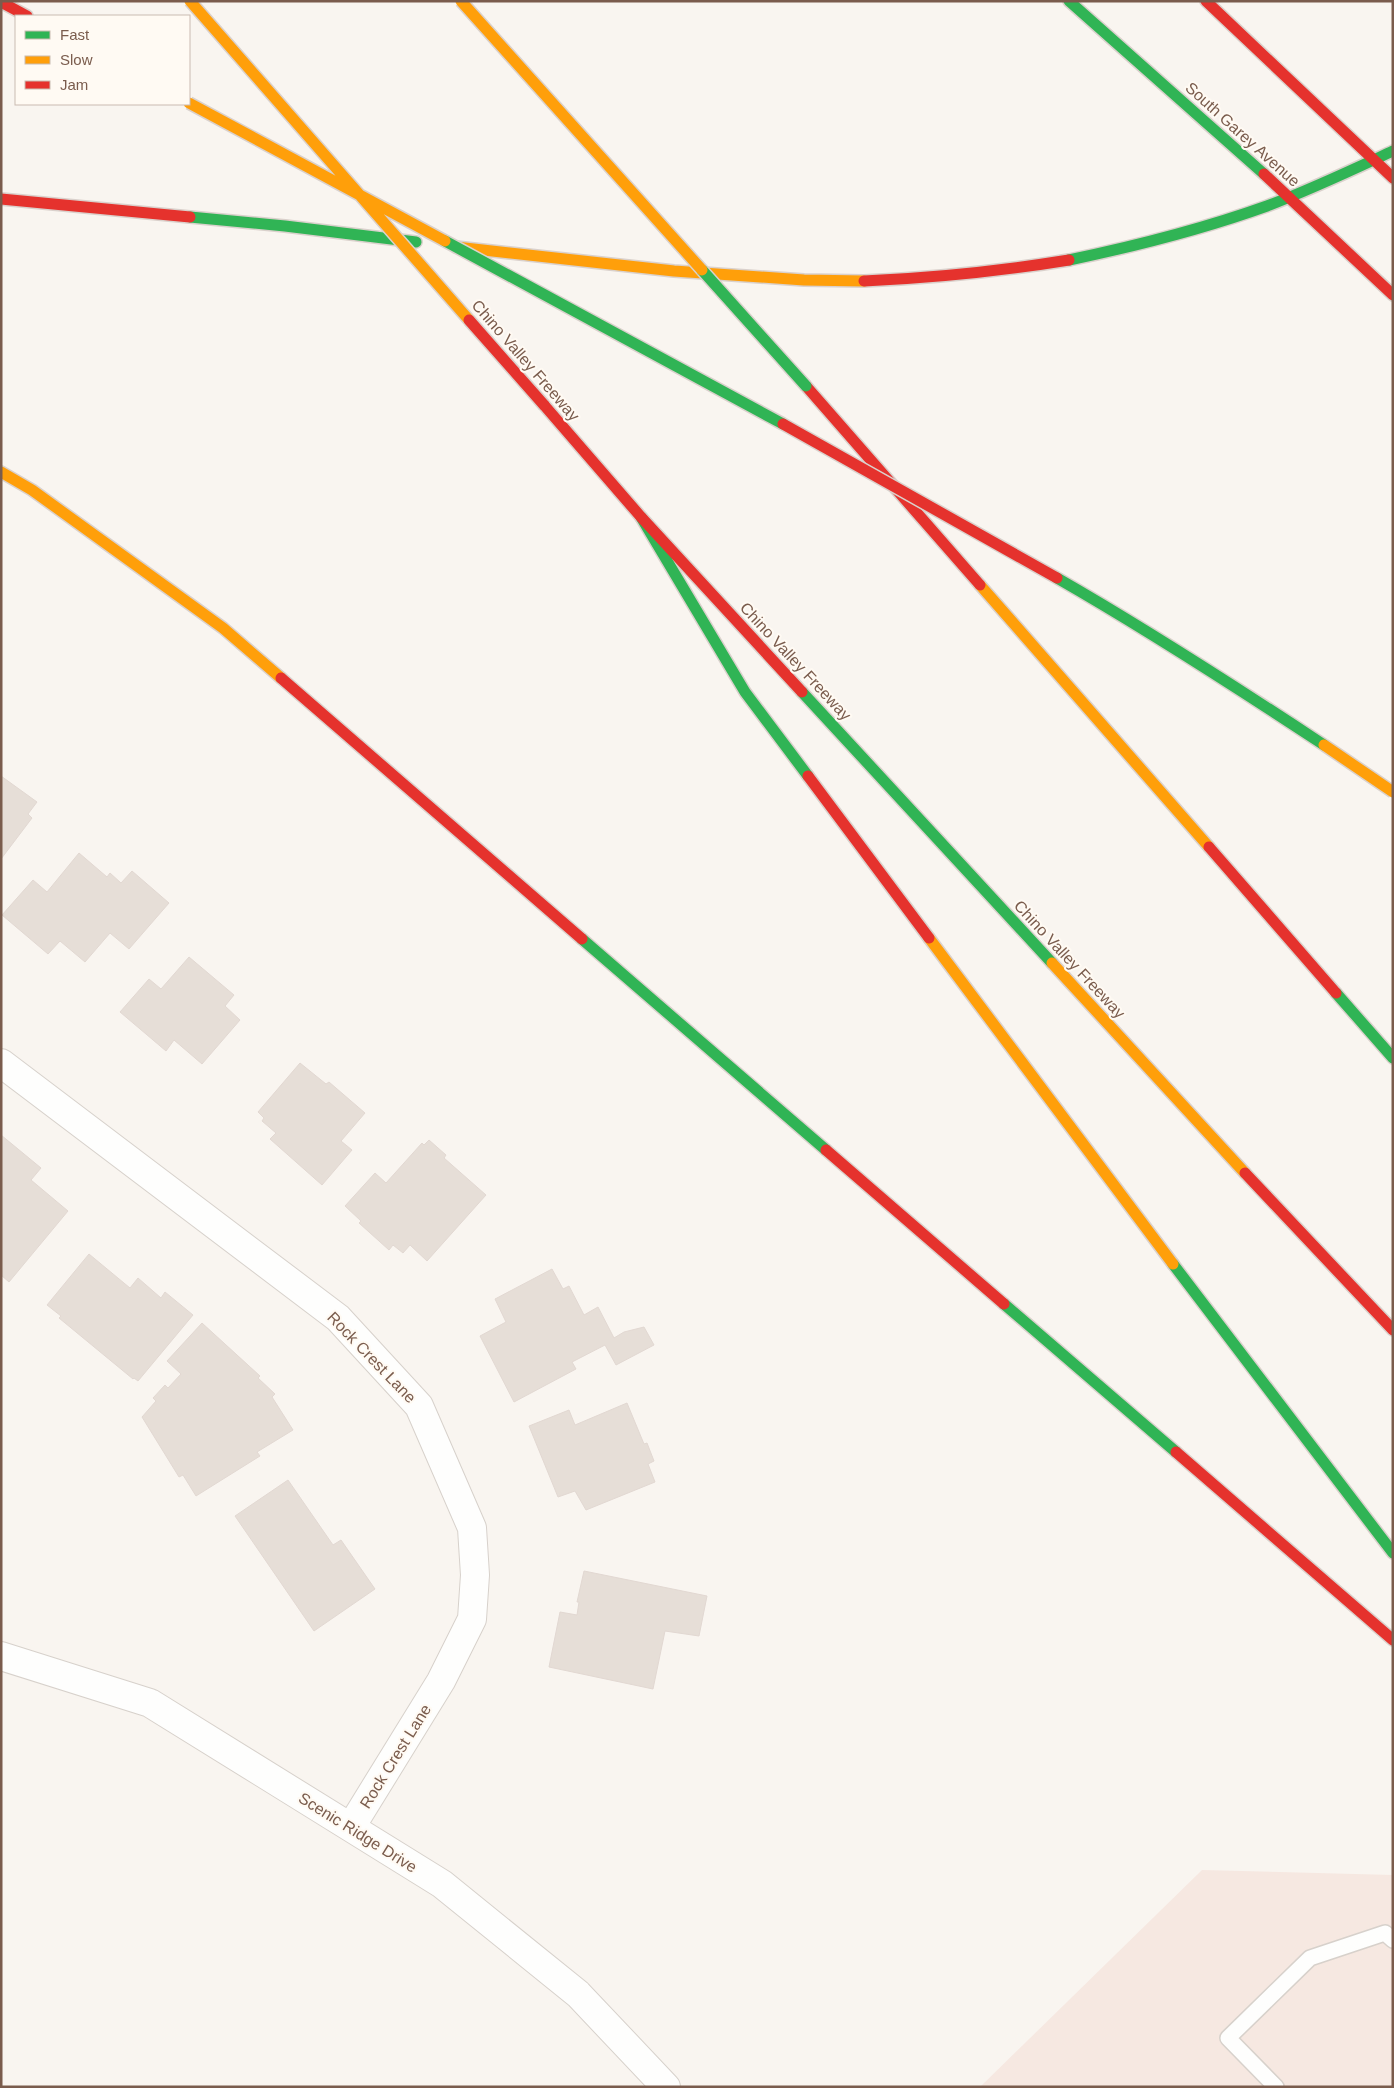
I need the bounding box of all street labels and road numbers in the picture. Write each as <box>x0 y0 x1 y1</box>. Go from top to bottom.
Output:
street label: South Garey Avenue <box>1182 79 1303 190</box>
street label: Chino Valley Freeway <box>469 296 583 424</box>
street label: Chino Valley Freeway <box>737 599 855 724</box>
street label: Chino Valley Freeway <box>1011 897 1129 1022</box>
street label: Rock Crest Lane <box>324 1309 419 1406</box>
street label: Rock Crest Lane <box>357 1701 434 1811</box>
street label: Scenic Ridge Drive <box>296 1789 420 1876</box>

